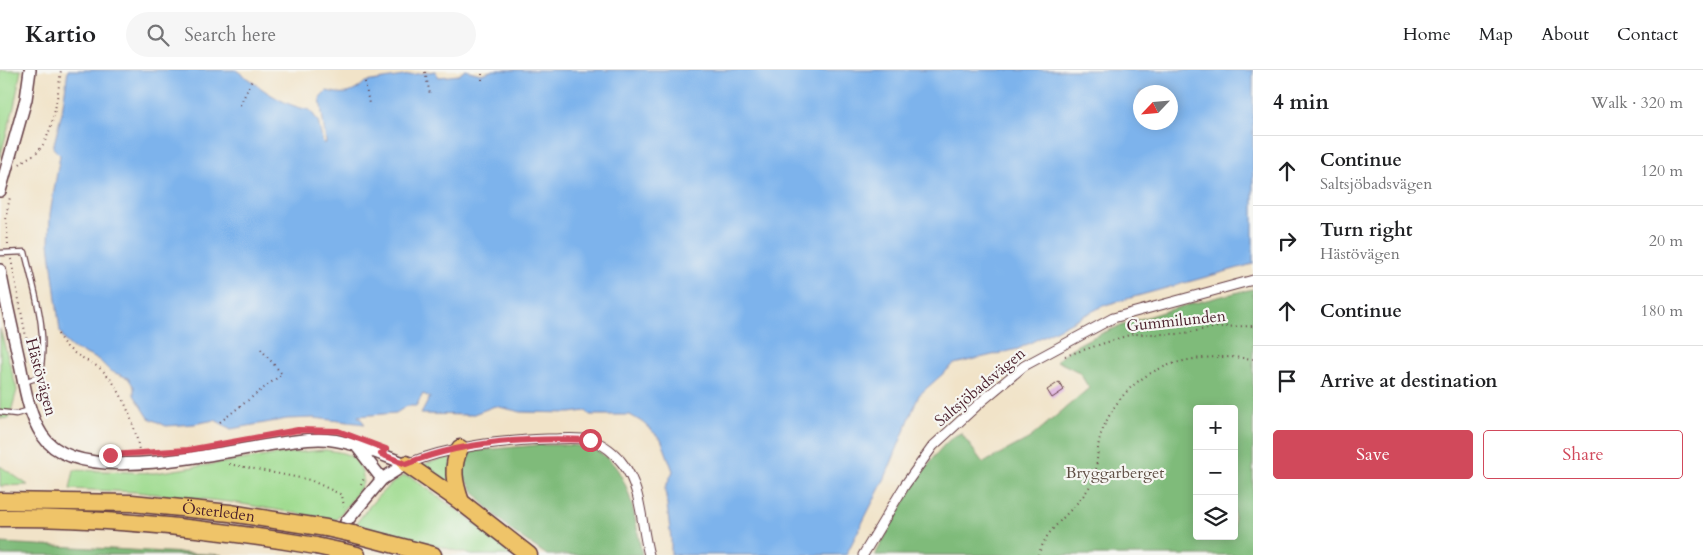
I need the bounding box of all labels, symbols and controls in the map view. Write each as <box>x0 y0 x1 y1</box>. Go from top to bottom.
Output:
search box <box>126 12 476 57</box>
text: Kartio <box>25 18 96 51</box>
icon: search <box>144 21 172 49</box>
text: Search here <box>184 22 276 48</box>
text: Home <box>1403 22 1451 47</box>
text: Map <box>1479 22 1513 47</box>
text: About <box>1541 22 1589 47</box>
text: Contact <box>1617 22 1678 47</box>
north arrow <box>1133 85 1178 130</box>
text: 4 min <box>1273 88 1329 117</box>
text: Walk · 320 m <box>1591 92 1683 114</box>
text: Continue <box>1320 147 1402 173</box>
icon: ahead <box>1273 157 1301 185</box>
text: 120 m <box>1641 160 1683 182</box>
text: Saltsjöbadsvägen <box>1320 173 1432 195</box>
text: Turn right <box>1320 217 1412 243</box>
icon: right <box>1273 227 1301 255</box>
text: 20 m <box>1649 230 1683 252</box>
text: Hästövägen <box>1320 243 1400 265</box>
icon: ahead <box>1273 297 1301 325</box>
text: Continue <box>1320 298 1402 324</box>
text: 180 m <box>1641 300 1683 322</box>
street label: Gummilunden <box>1125 305 1227 337</box>
street label: Hästövägen <box>20 336 62 418</box>
street label: Saltsjöbadsvägen <box>930 342 1030 432</box>
icon: arrive <box>1273 367 1301 395</box>
text: Arrive at destination <box>1320 368 1497 394</box>
map controls <box>1193 405 1238 540</box>
button: + <box>1193 405 1238 450</box>
route start <box>579 429 602 452</box>
button: Save <box>1273 430 1473 479</box>
button: Share <box>1483 430 1683 479</box>
route end <box>99 444 122 467</box>
button: − <box>1193 450 1238 495</box>
park label: Bryggarberget <box>1066 462 1164 484</box>
button: layers <box>1193 495 1238 540</box>
street label: Österleden <box>181 497 257 528</box>

